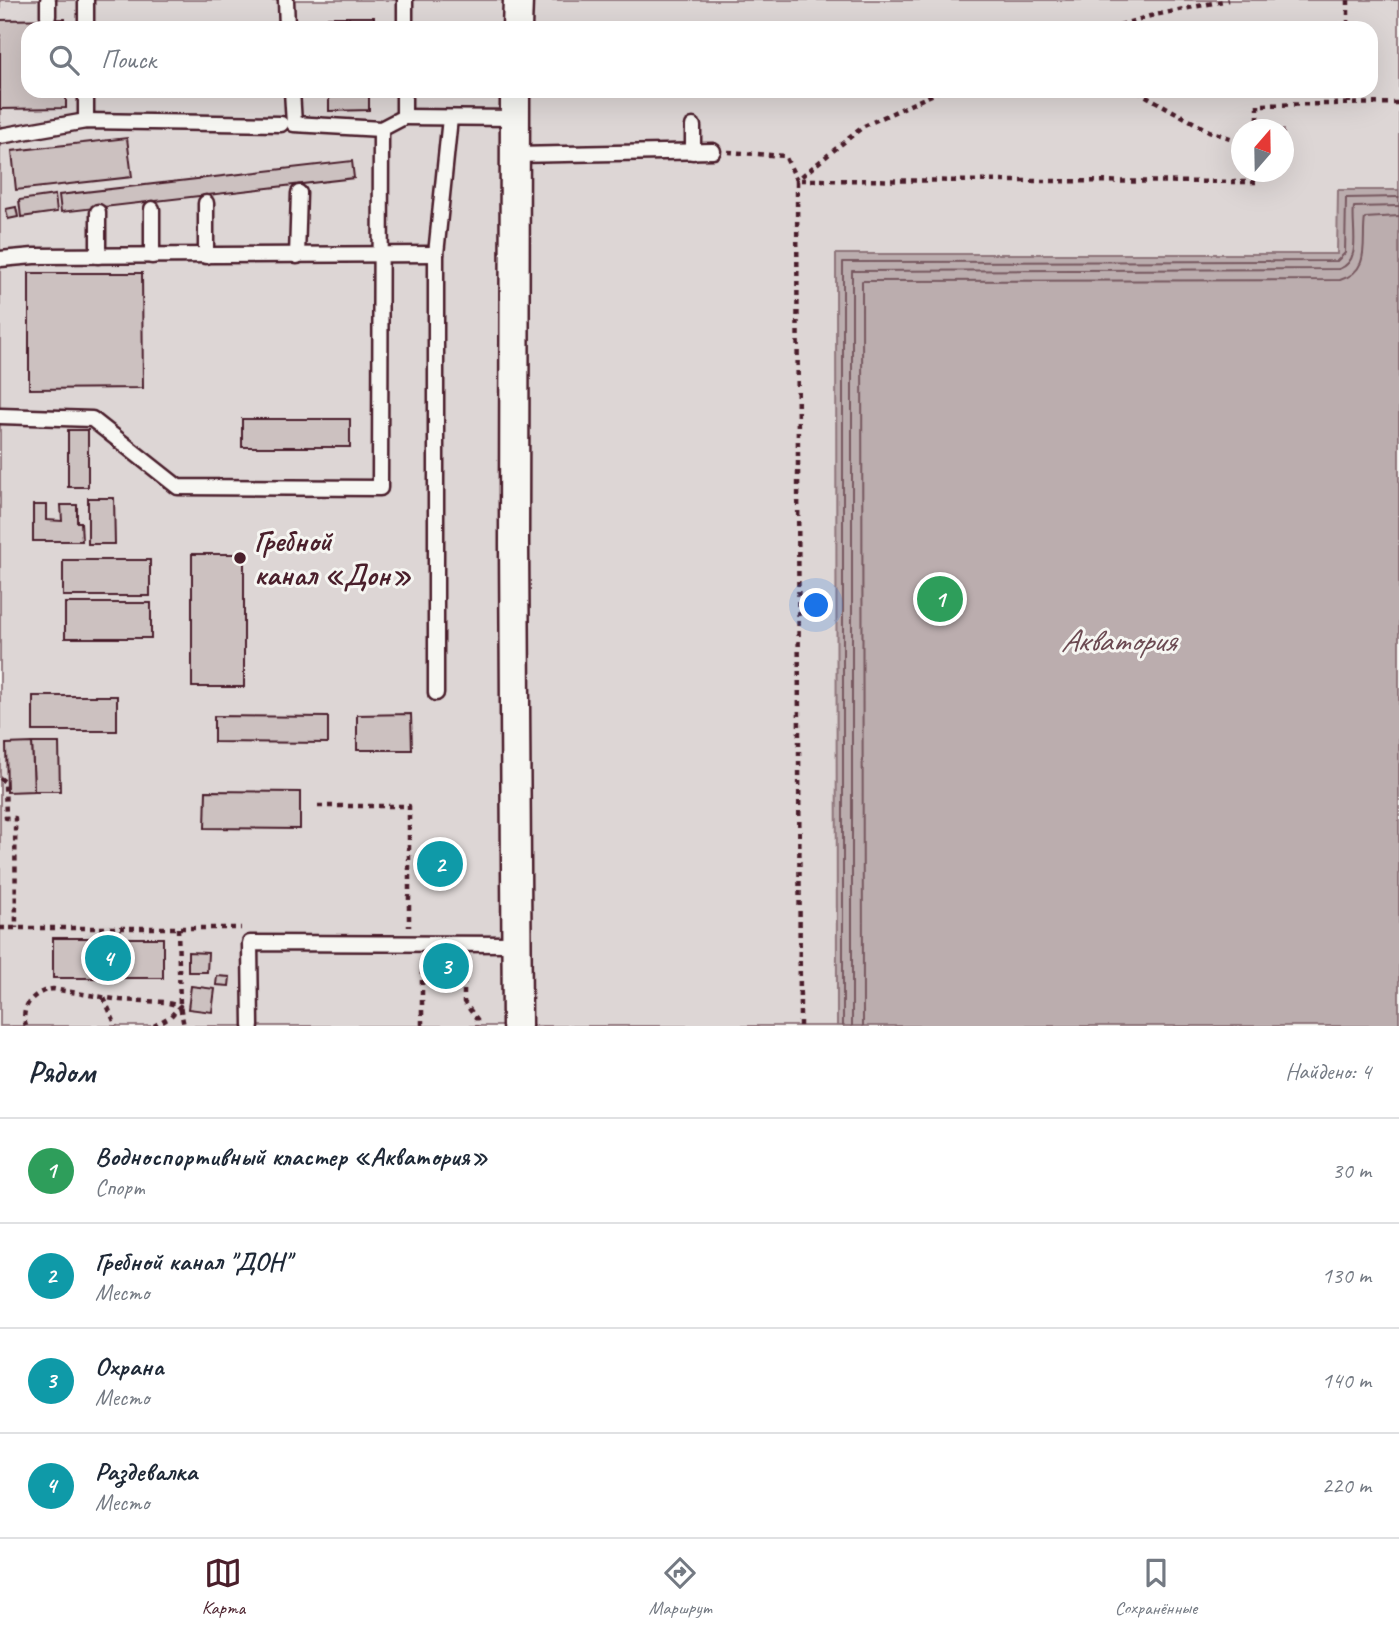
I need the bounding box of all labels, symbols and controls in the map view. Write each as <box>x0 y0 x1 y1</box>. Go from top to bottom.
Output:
search box <box>21 21 1378 98</box>
icon: search <box>45 41 83 79</box>
text: Поиск <box>101 43 156 76</box>
north arrow <box>1231 119 1294 182</box>
place label: Гребной канал «Дон» <box>254 522 412 594</box>
marker: Гребной канал «Дон» <box>232 550 248 566</box>
pin: 1 <box>917 573 963 625</box>
your location <box>799 588 833 622</box>
water label: Акватория <box>1061 620 1179 661</box>
pin: 2 <box>417 838 463 890</box>
pin: 4 <box>85 932 131 984</box>
pin: 3 <box>423 940 469 992</box>
text: Рядом <box>28 1053 95 1091</box>
text: Найдено: 4 <box>1285 1057 1371 1086</box>
text: Водноспортивный кластер «Акватория» <box>95 1140 488 1173</box>
text: 1 <box>46 1156 56 1185</box>
text: 30 m <box>1332 1156 1371 1185</box>
text: Спорт <box>95 1173 145 1202</box>
text: Гребной канал "ДОН" <box>95 1245 290 1278</box>
text: 2 <box>46 1261 56 1290</box>
text: 130 m <box>1322 1261 1371 1290</box>
text: Место <box>95 1278 149 1307</box>
text: Охрана <box>95 1350 164 1383</box>
text: 3 <box>46 1366 56 1395</box>
text: 140 m <box>1322 1366 1371 1395</box>
text: Место <box>95 1383 149 1412</box>
text: Раздевалка <box>95 1455 197 1488</box>
text: 4 <box>46 1471 56 1500</box>
text: 220 m <box>1322 1471 1371 1500</box>
text: Место <box>95 1488 149 1517</box>
tab: Карта <box>202 1554 245 1620</box>
tab: Маршрут <box>649 1554 711 1620</box>
tab: Сохранённые <box>1115 1554 1197 1620</box>

